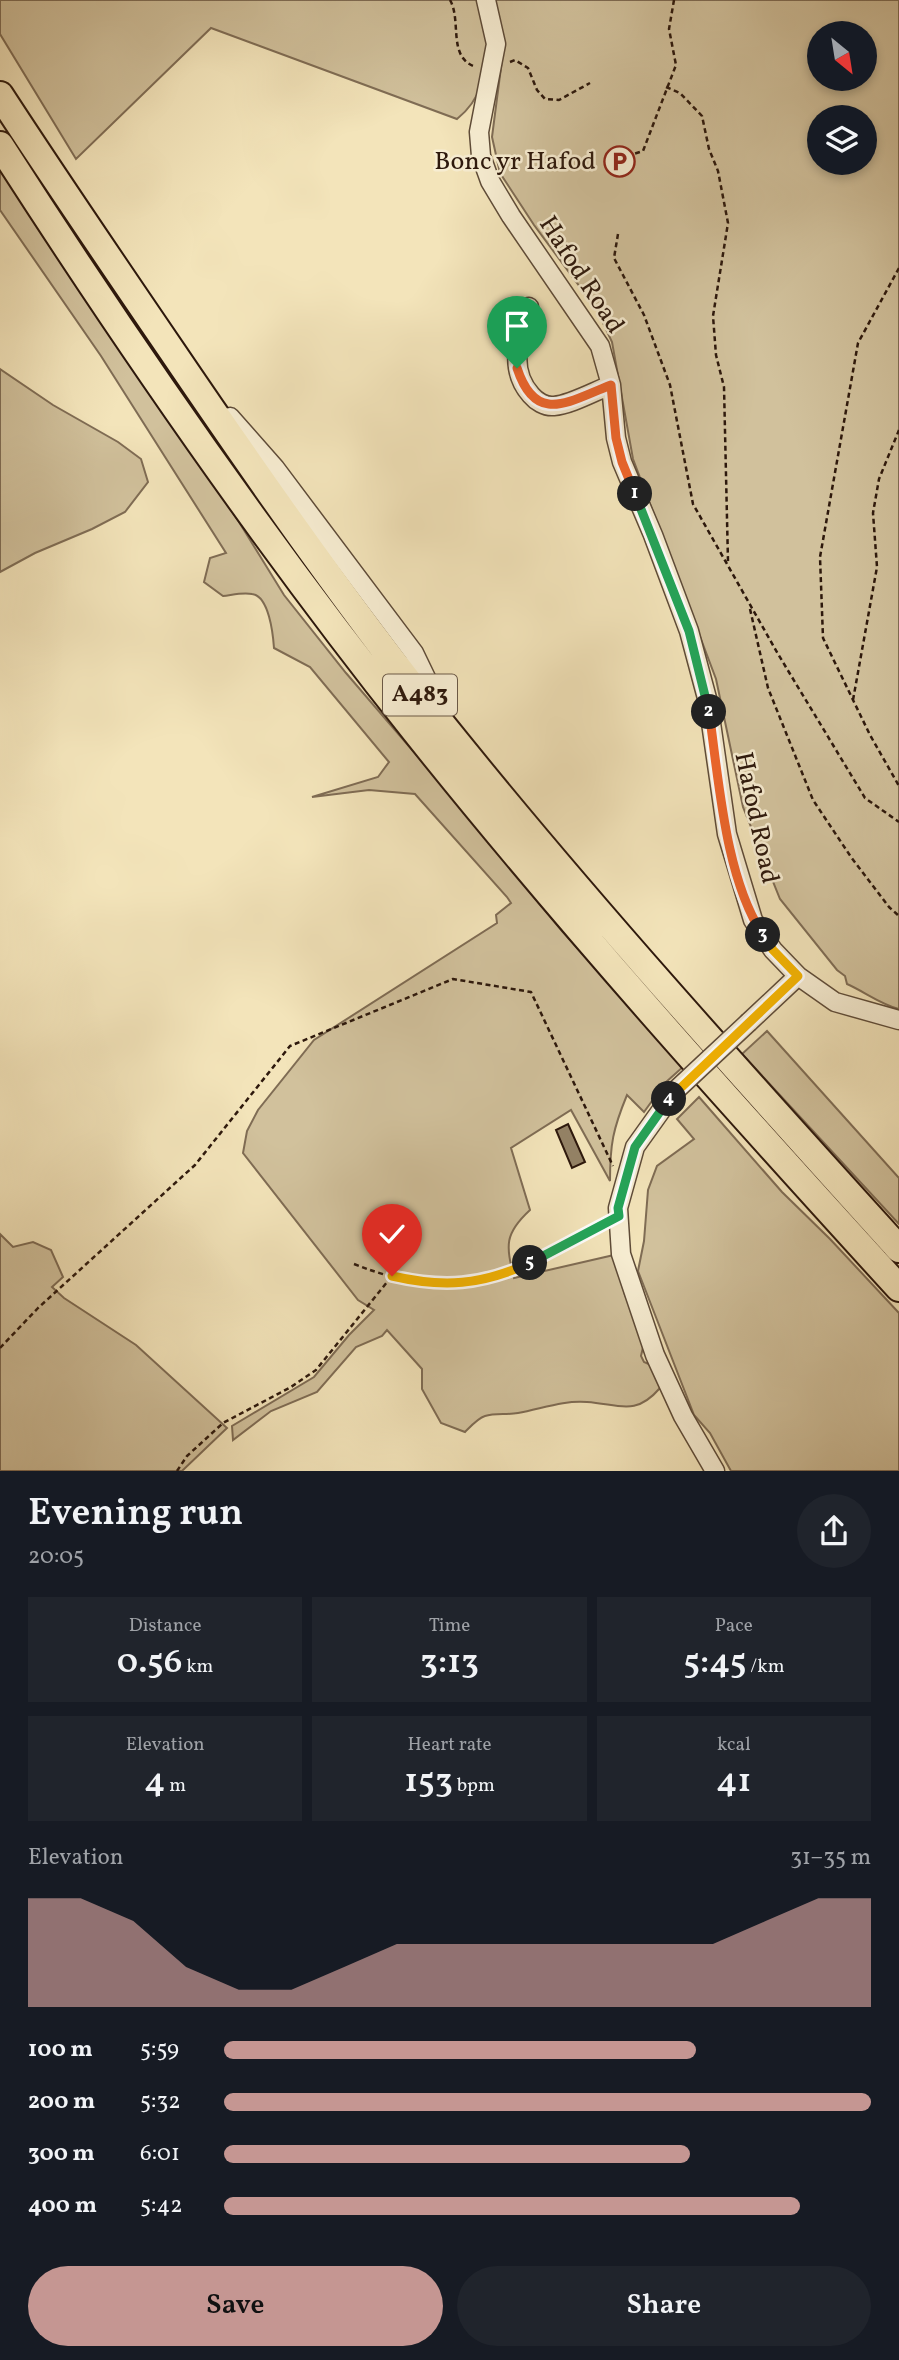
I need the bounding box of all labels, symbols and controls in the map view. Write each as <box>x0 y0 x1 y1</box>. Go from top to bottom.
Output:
north arrow <box>807 21 877 91</box>
map controls <box>807 21 877 175</box>
button: layers <box>807 105 877 175</box>
place label: Bonc yr Hafod <box>434 144 596 180</box>
parking icon: Bonc yr Hafod <box>602 145 636 179</box>
street label: Hafod Road <box>529 209 633 341</box>
pin <box>487 296 547 368</box>
icon: arrive <box>498 307 536 345</box>
pin: 1 <box>618 476 652 512</box>
text: 1 <box>631 480 638 506</box>
road number: A483 <box>383 674 457 716</box>
pin: 2 <box>692 694 726 730</box>
text: 2 <box>704 698 713 724</box>
street label: Hafod Road <box>724 749 788 887</box>
pin: 3 <box>746 918 780 953</box>
text: 3 <box>758 921 767 947</box>
pin: 4 <box>652 1082 686 1116</box>
text: 4 <box>663 1085 674 1111</box>
pin <box>362 1204 422 1276</box>
icon: check <box>373 1215 411 1253</box>
pin: 5 <box>512 1246 548 1280</box>
text: 5 <box>525 1249 534 1275</box>
text: Evening run <box>28 1488 243 1541</box>
button: share <box>797 1494 871 1568</box>
text: 20:05 <box>28 1541 84 1573</box>
text: Distance <box>129 1613 202 1639</box>
text: Time <box>429 1613 470 1639</box>
text: Pace <box>715 1613 753 1639</box>
text: 0.56 <box>117 1639 182 1687</box>
text: 3:13 <box>420 1639 479 1687</box>
text: 5:45 <box>683 1639 747 1687</box>
text: km <box>182 1654 213 1680</box>
text: /km <box>747 1654 784 1680</box>
text: Elevation <box>126 1732 205 1758</box>
text: Heart rate <box>408 1732 491 1758</box>
text: kcal <box>717 1732 751 1758</box>
text: 4 <box>144 1758 165 1806</box>
text: 153 <box>404 1758 453 1806</box>
text: 41 <box>716 1758 751 1806</box>
text: m <box>165 1773 186 1799</box>
text: bpm <box>453 1773 495 1799</box>
text: Elevation <box>28 1842 124 1874</box>
text: 31–35 m <box>790 1842 871 1874</box>
text: 100 m <box>28 2034 93 2066</box>
text: 5:59 <box>140 2034 179 2066</box>
text: 200 m <box>28 2086 95 2118</box>
text: 5:32 <box>140 2086 181 2118</box>
text: 300 m <box>28 2138 95 2170</box>
text: 6:01 <box>140 2138 180 2170</box>
text: 400 m <box>28 2190 97 2222</box>
text: 5:42 <box>140 2190 183 2222</box>
button: Save <box>28 2266 443 2346</box>
button: Share <box>457 2266 871 2346</box>

